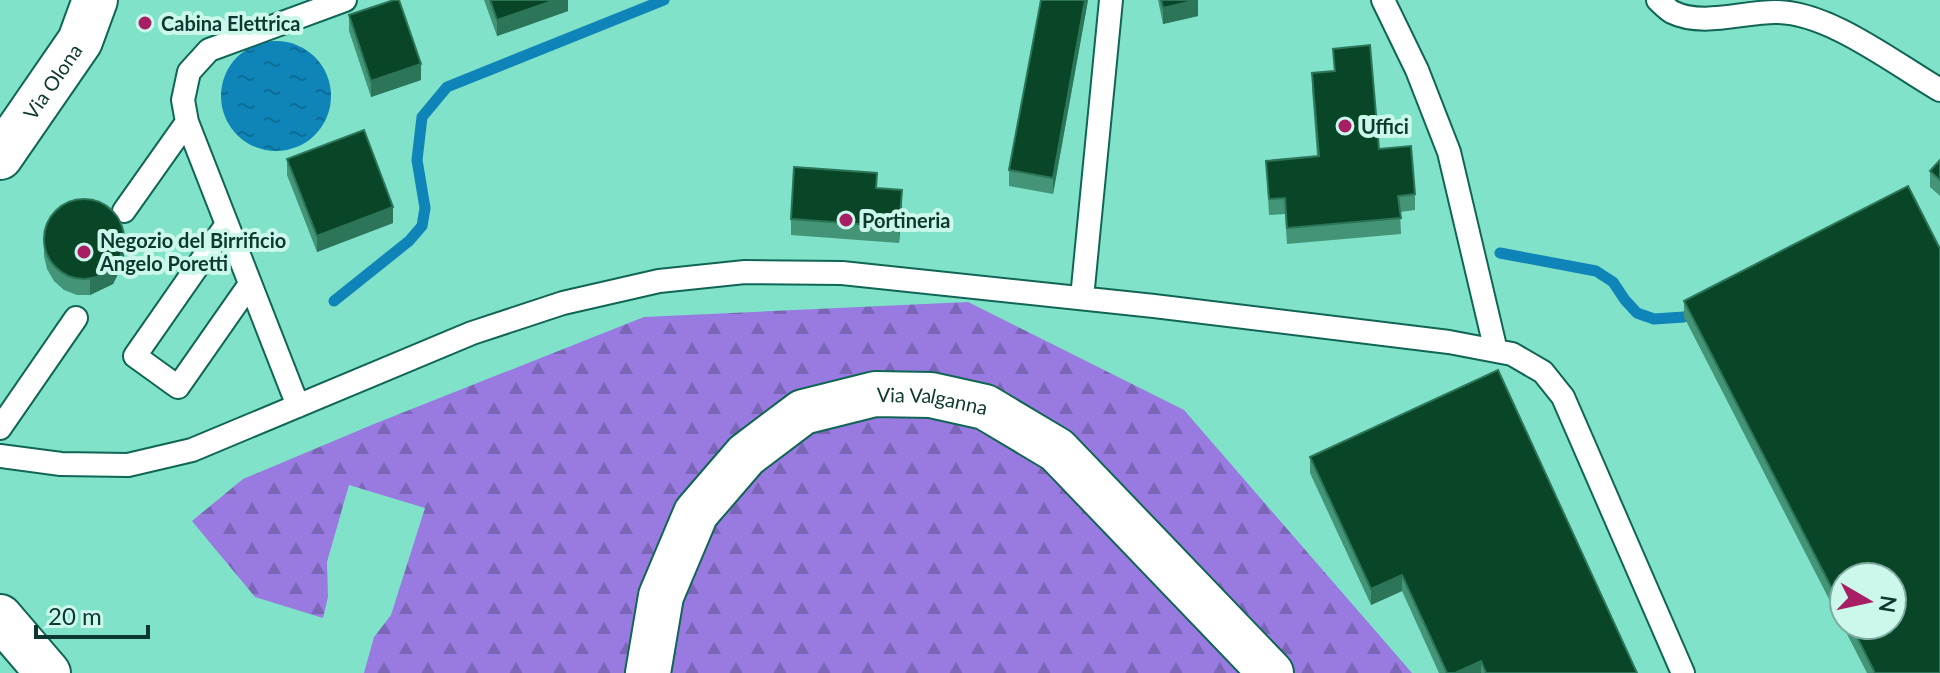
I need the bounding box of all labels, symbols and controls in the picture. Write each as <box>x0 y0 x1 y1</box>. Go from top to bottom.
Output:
place label: Cabina Elettrica <box>161 11 301 35</box>
marker: Cabina Elettrica <box>136 14 154 32</box>
street label: Via Olona <box>18 39 87 124</box>
place label: Uffici <box>1361 114 1409 138</box>
marker: Uffici <box>1336 117 1354 135</box>
place label: Portineria <box>862 208 950 232</box>
marker: Portineria <box>837 211 855 229</box>
place label: Negozio del Birrificio Angelo Poretti <box>99 228 286 275</box>
marker: Negozio del Birrificio Angelo Poretti <box>75 243 93 261</box>
street label: Via Valganna <box>876 382 990 419</box>
north arrow <box>1828 561 1908 641</box>
scale bar <box>36 589 148 639</box>
text: N <box>1874 594 1903 615</box>
text: 20 m <box>48 601 102 630</box>

